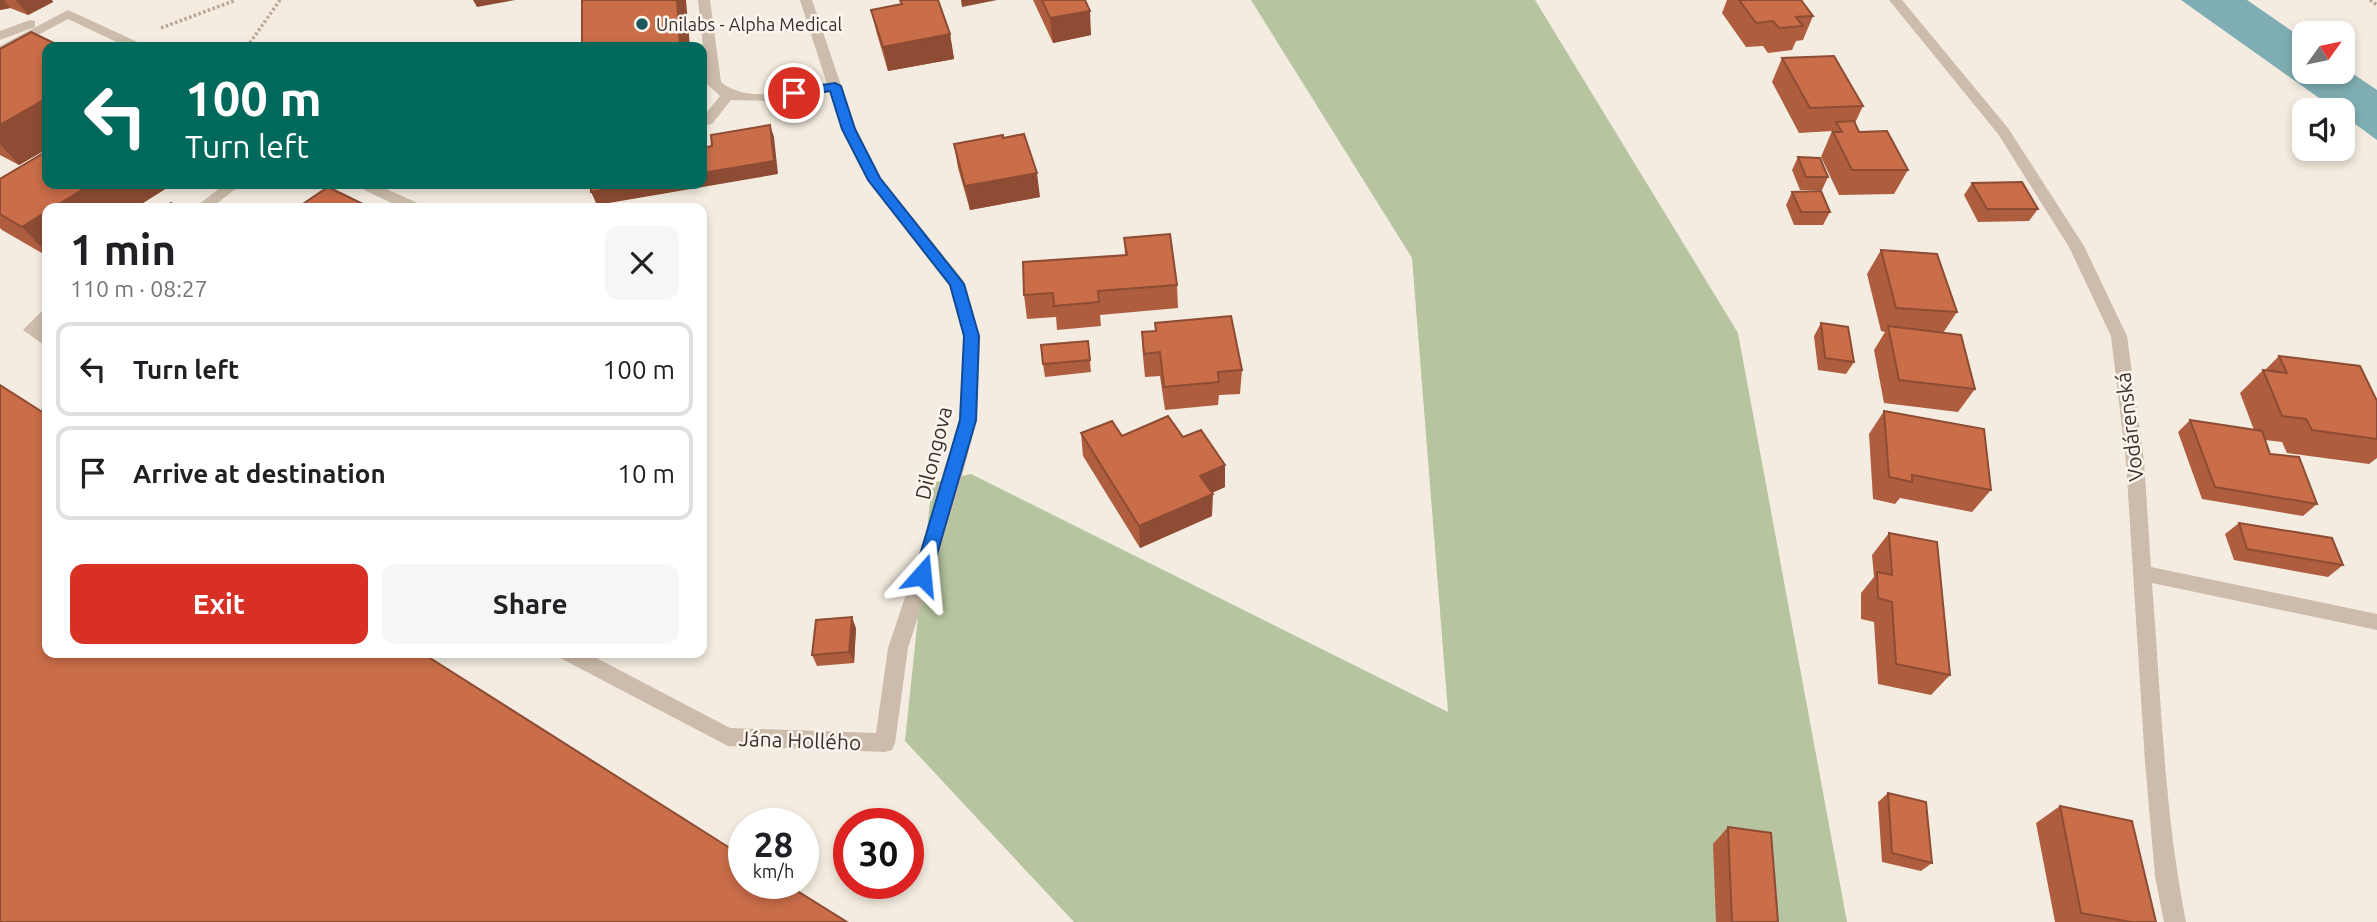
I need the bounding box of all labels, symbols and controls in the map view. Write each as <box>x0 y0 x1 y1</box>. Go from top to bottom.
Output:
place label: Unilabs - Alpha Medical <box>656 14 842 34</box>
marker: Unilabs - Alpha Medical <box>634 16 650 32</box>
north arrow <box>2292 21 2356 84</box>
map controls <box>2292 21 2355 161</box>
pin <box>764 63 824 123</box>
icon: left <box>70 70 161 161</box>
text: 100 m <box>185 70 322 125</box>
icon: arrive <box>775 74 813 112</box>
button: sound <box>2292 98 2355 161</box>
text: Turn left <box>185 128 309 164</box>
text: 1 min <box>70 226 176 273</box>
button: close <box>605 226 679 300</box>
text: 110 m · 08:27 <box>70 276 208 301</box>
icon: left <box>74 350 112 388</box>
text: Turn left <box>133 355 239 384</box>
text: 100 m <box>603 355 675 384</box>
street label: Vodárenská <box>2110 371 2148 483</box>
street label: Dilongova <box>910 404 956 502</box>
icon: arrive <box>74 454 112 492</box>
text: Arrive at destination <box>133 459 386 488</box>
text: 10 m <box>617 459 675 488</box>
position arrow <box>885 538 959 612</box>
button: Exit <box>70 564 368 644</box>
button: Share <box>382 564 679 644</box>
street label: Jána Hollého <box>738 726 862 754</box>
speed limit sign: 30 <box>833 808 924 899</box>
text: 28 <box>754 824 793 864</box>
text: km/h <box>753 861 794 881</box>

